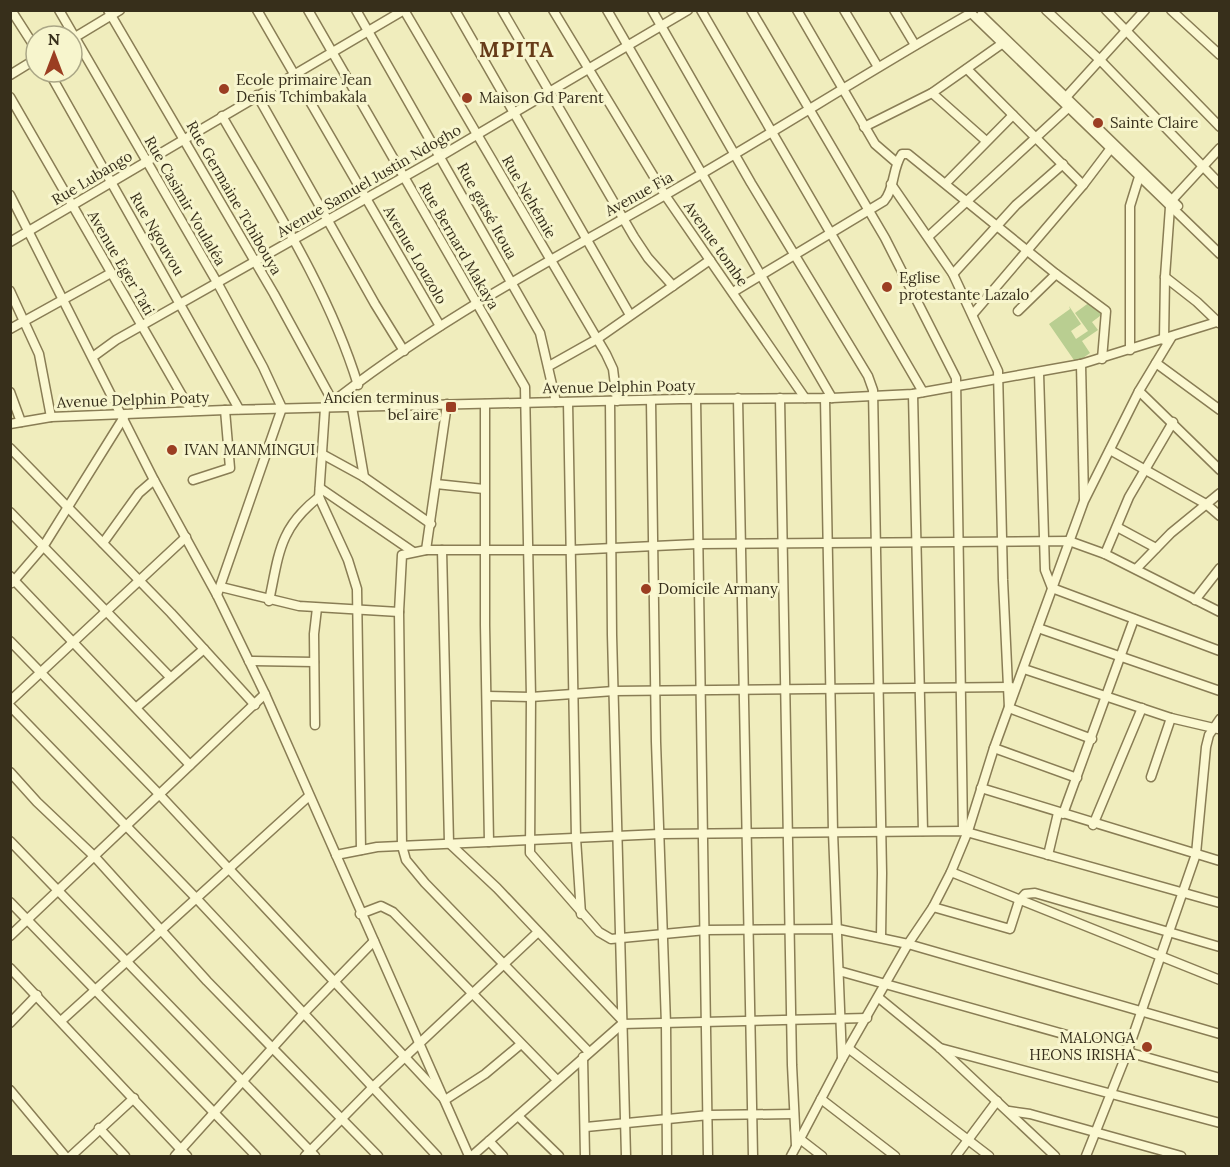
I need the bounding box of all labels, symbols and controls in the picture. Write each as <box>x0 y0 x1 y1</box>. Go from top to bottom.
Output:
north arrow <box>24 24 84 84</box>
text: N <box>48 29 60 49</box>
district label: MPITA <box>479 36 555 63</box>
place label: Ecole primaire Jean Denis Tchimbakala <box>236 70 372 106</box>
marker: Ecole primaire Jean Denis Tchimbakala <box>217 82 231 96</box>
place label: Maison Gd Parent <box>479 88 604 107</box>
marker: Maison Gd Parent <box>460 91 474 105</box>
place label: Sainte Claire <box>1110 113 1198 132</box>
marker: Sainte Claire <box>1091 116 1105 130</box>
street label: Rue Germaine Tchibouya <box>182 117 287 279</box>
street label: Avenue Samuel Justin Ndogho <box>272 120 464 242</box>
street label: Rue Casimir Voulaléa <box>141 133 230 269</box>
street label: Rue Lubango <box>48 146 136 209</box>
street label: Rue Nehémie <box>498 152 561 242</box>
street label: Rue gatsé Itoua <box>453 159 522 262</box>
street label: Avenue Fia <box>600 167 676 221</box>
street label: Rue Bernard Makaya <box>415 179 504 313</box>
street label: Rue Ngouvou <box>126 189 189 279</box>
street label: Avenue tombe <box>679 197 753 290</box>
street label: Avenue Louzolo <box>379 201 451 308</box>
street label: Avenue Eger Tati <box>83 206 159 319</box>
place label: Eglise protestante Lazalo <box>899 268 1030 304</box>
marker: Eglise protestante Lazalo <box>880 280 894 294</box>
street label: Avenue Delphin Poaty <box>542 376 695 397</box>
street label: Avenue Delphin Poaty <box>55 387 210 412</box>
place label: Ancien terminus bel aire <box>323 388 439 424</box>
marker: Ancien terminus bel aire <box>444 400 458 414</box>
place label: IVAN MANMINGUI <box>184 440 315 459</box>
marker: IVAN MANMINGUI <box>165 443 179 457</box>
place label: Domicile Armany <box>658 579 778 598</box>
marker: Domicile Armany <box>639 582 653 596</box>
place label: MALONGA HEONS IRISHA <box>1029 1028 1136 1064</box>
marker: MALONGA HEONS IRISHA <box>1140 1040 1154 1054</box>

